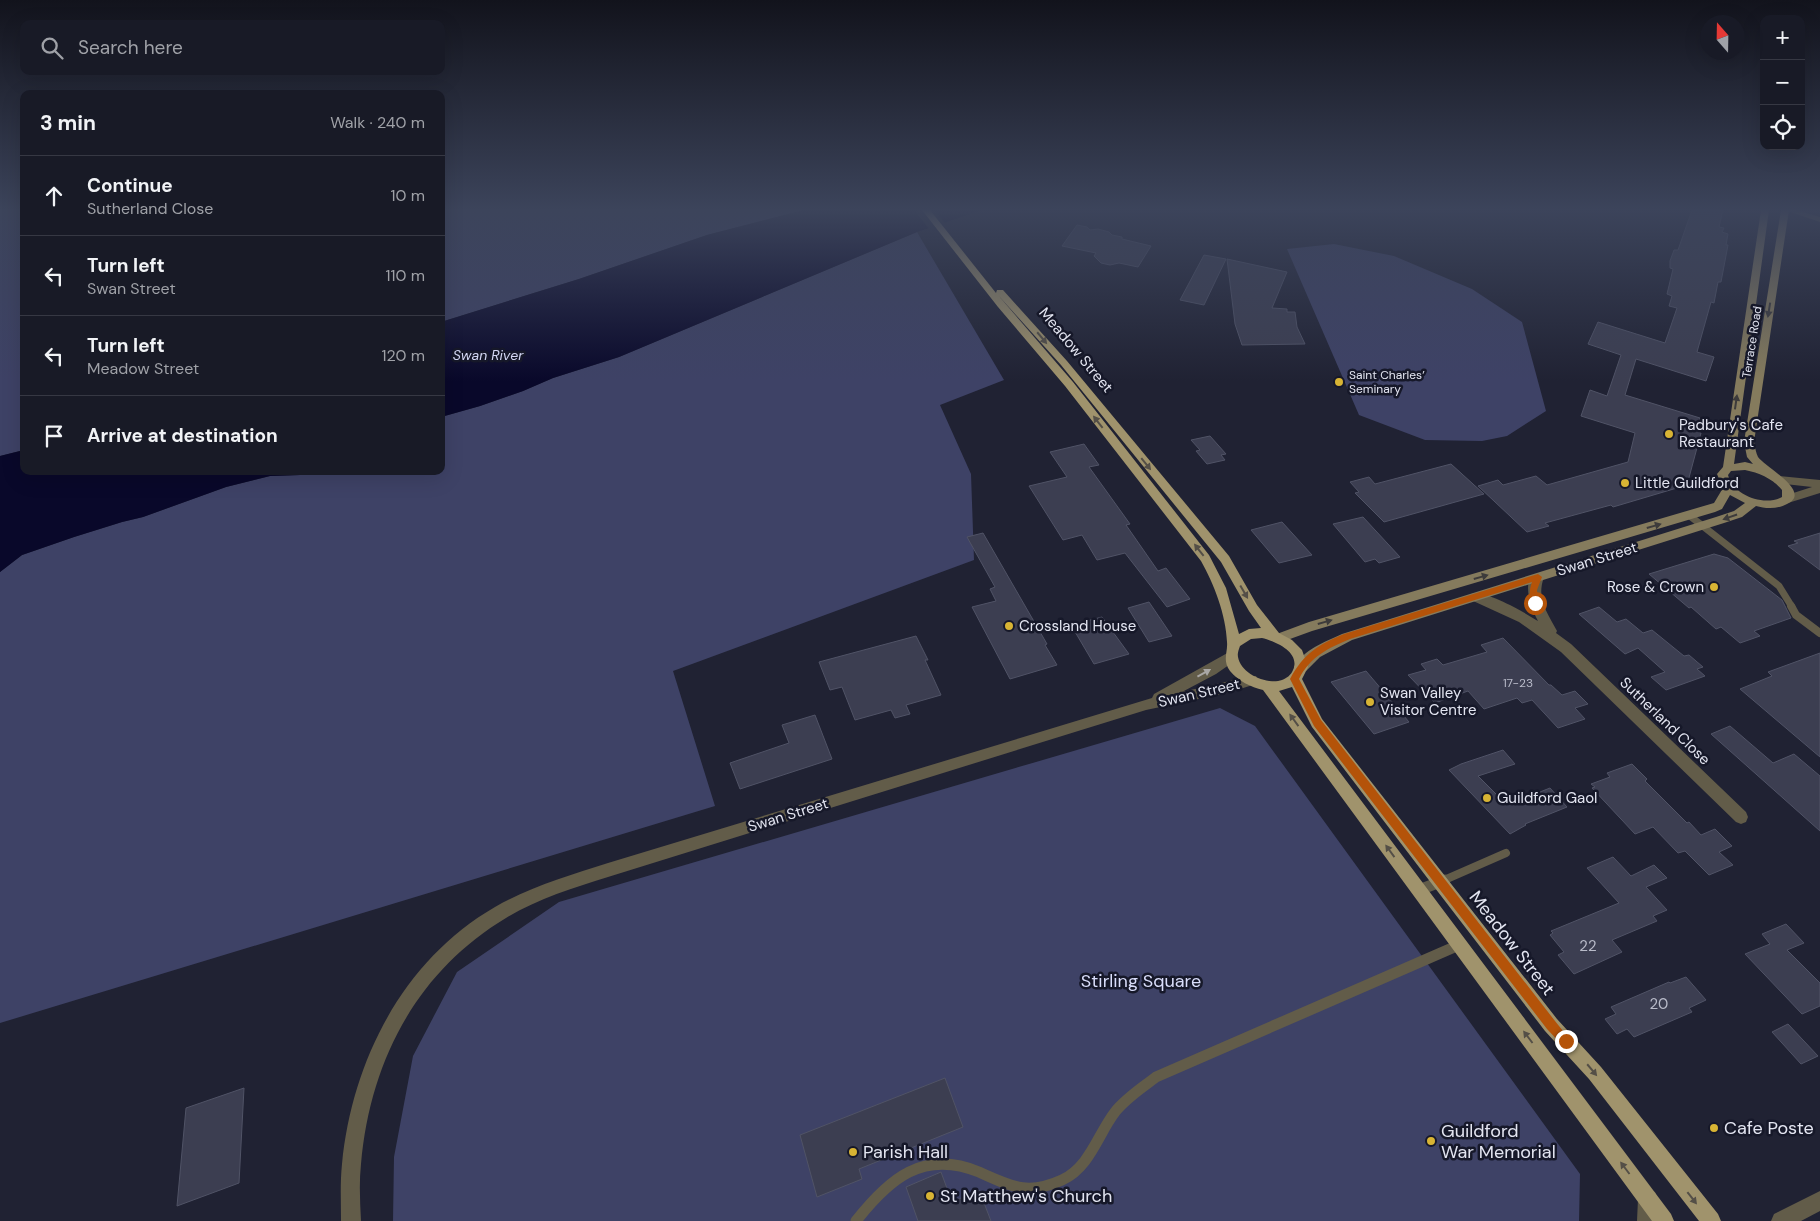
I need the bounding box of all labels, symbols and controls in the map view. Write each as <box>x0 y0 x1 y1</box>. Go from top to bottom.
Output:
north arrow <box>1700 15 1745 60</box>
map controls <box>1760 15 1805 150</box>
button: + <box>1760 15 1805 60</box>
search box <box>20 20 445 75</box>
icon: search <box>38 34 66 62</box>
text: Search here <box>78 35 183 60</box>
button: − <box>1760 60 1805 105</box>
button: locate <box>1760 105 1805 150</box>
text: 3 min <box>40 109 96 137</box>
text: Walk · 240 m <box>330 112 425 133</box>
text: Continue <box>87 173 173 198</box>
icon: ahead <box>40 182 68 210</box>
text: 10 m <box>391 185 425 206</box>
text: Sutherland Close <box>87 198 213 219</box>
text: Turn left <box>87 253 165 278</box>
icon: left <box>40 262 68 290</box>
text: 110 m <box>386 265 425 286</box>
text: Swan Street <box>87 278 176 299</box>
one-way arrow <box>1765 302 1773 318</box>
street label: Meadow Street <box>1035 303 1118 397</box>
street label: Terrace Road <box>1738 305 1766 379</box>
one-way arrow <box>1037 331 1048 344</box>
text: Turn left <box>87 333 165 358</box>
icon: left <box>40 342 68 370</box>
text: 120 m <box>381 345 425 366</box>
water label: Swan River <box>453 346 524 364</box>
text: Meadow Street <box>87 358 199 379</box>
place label: Saint Charles’ Seminary <box>1349 367 1425 397</box>
marker: Saint Charles’ Seminary <box>1333 376 1345 388</box>
one-way arrow <box>1733 394 1741 410</box>
one-way arrow <box>1093 415 1104 428</box>
place label: Padbury's Cafe Restaurant <box>1679 415 1783 452</box>
icon: arrive <box>40 422 68 450</box>
text: Arrive at destination <box>87 423 278 448</box>
marker: Padbury's Cafe Restaurant <box>1663 428 1675 440</box>
one-way arrow <box>1140 457 1151 470</box>
place label: Little Guildford <box>1635 473 1739 493</box>
marker: Little Guildford <box>1619 477 1631 489</box>
one-way arrow <box>1722 513 1737 521</box>
one-way arrow <box>1647 522 1662 530</box>
street label: Swan Street <box>1554 537 1640 581</box>
one-way arrow <box>1193 543 1204 556</box>
one-way arrow <box>1474 572 1489 580</box>
place label: Rose & Crown <box>1607 577 1704 597</box>
marker: Rose & Crown <box>1708 581 1720 593</box>
one-way arrow <box>1240 585 1248 600</box>
route start <box>1524 592 1547 615</box>
place label: Crossland House <box>1019 616 1136 636</box>
one-way arrow <box>1318 618 1333 626</box>
marker: Crossland House <box>1003 620 1015 632</box>
one-way arrow <box>1197 669 1212 677</box>
street label: Sutherland Close <box>1615 673 1715 769</box>
street label: Swan Street <box>1156 674 1242 712</box>
house number: 17-23 <box>1503 675 1533 691</box>
place label: Swan Valley Visitor Centre <box>1380 683 1476 720</box>
marker: Swan Valley Visitor Centre <box>1364 696 1376 708</box>
one-way arrow <box>1289 713 1299 726</box>
place label: Guildford Gaol <box>1497 788 1597 808</box>
marker: Guildford Gaol <box>1481 792 1493 804</box>
street label: Swan Street <box>745 793 831 837</box>
one-way arrow <box>1385 844 1395 858</box>
street label: Meadow Street <box>1464 886 1560 1000</box>
house number: 22 <box>1579 936 1597 956</box>
park label: Stirling Square <box>1081 969 1201 993</box>
house number: 20 <box>1650 994 1668 1014</box>
one-way arrow <box>1523 1030 1533 1044</box>
route end <box>1555 1030 1578 1053</box>
one-way arrow <box>1586 1063 1597 1076</box>
place label: Cafe Poste <box>1724 1116 1814 1140</box>
place label: Guildford War Memorial <box>1441 1119 1556 1164</box>
marker: Cafe Poste <box>1708 1122 1720 1134</box>
marker: Guildford War Memorial <box>1425 1135 1437 1147</box>
place label: Parish Hall <box>863 1140 948 1164</box>
marker: Parish Hall <box>847 1146 859 1158</box>
one-way arrow <box>1619 1162 1630 1175</box>
place label: St Matthew's Church <box>940 1184 1112 1208</box>
marker: St Matthew's Church <box>924 1190 936 1202</box>
one-way arrow <box>1687 1191 1698 1204</box>

